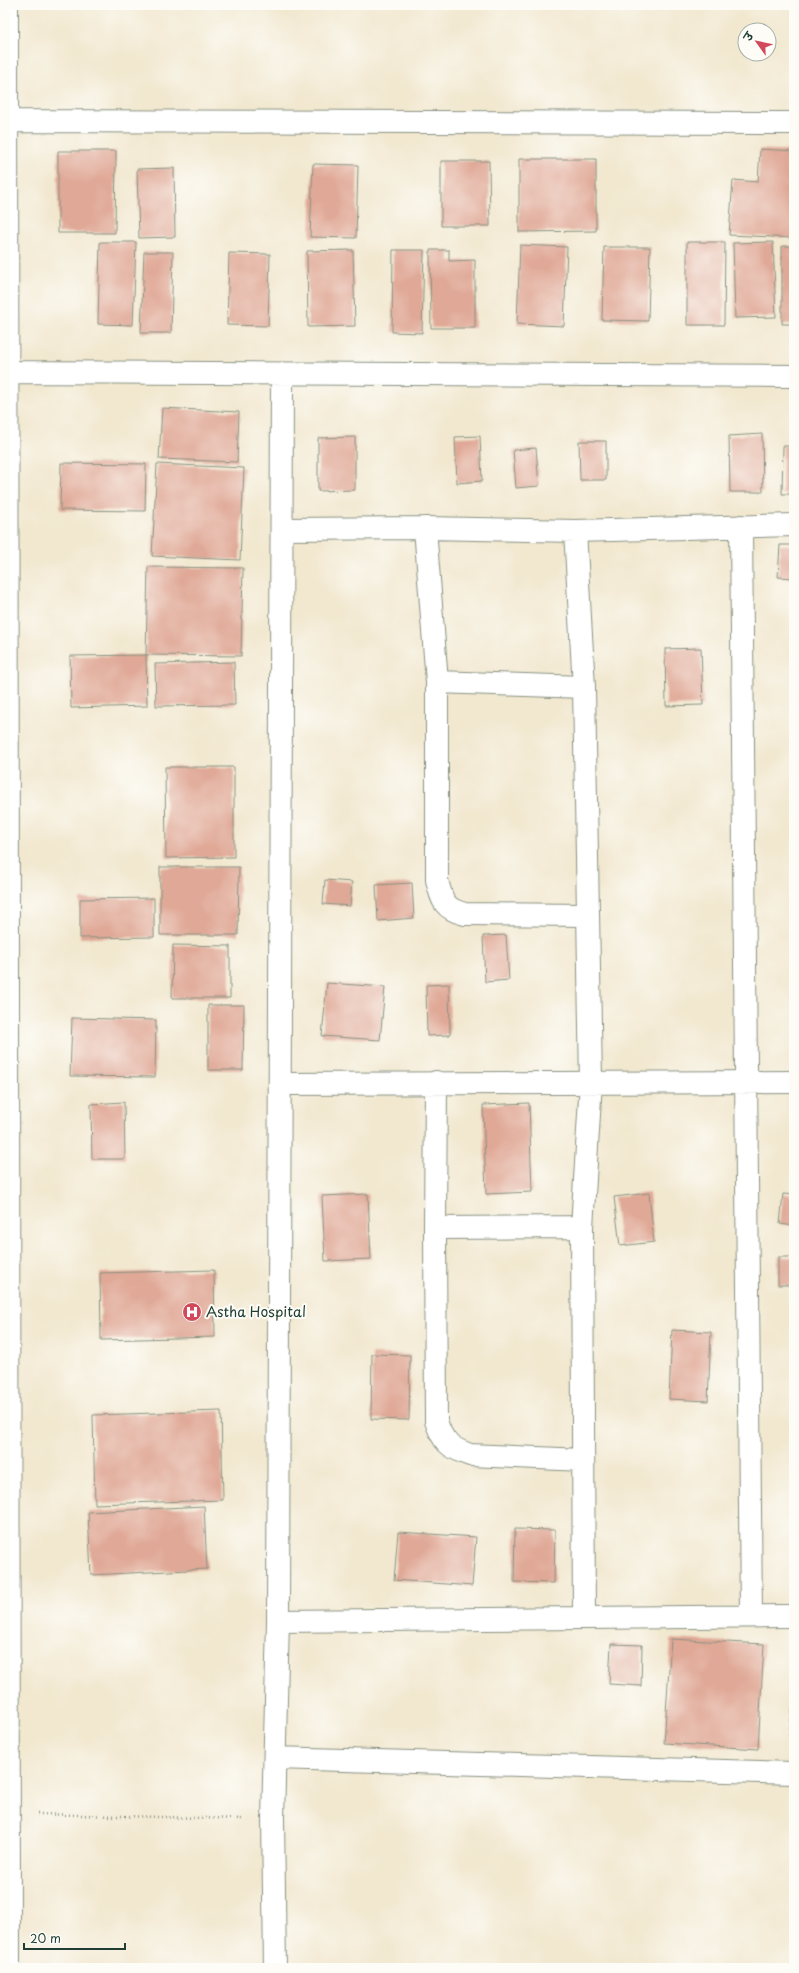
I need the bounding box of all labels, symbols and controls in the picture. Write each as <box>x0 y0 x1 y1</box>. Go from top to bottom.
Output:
north arrow <box>737 22 777 62</box>
text: उ <box>739 27 758 45</box>
hospital icon: Astha Hospital <box>181 1301 203 1323</box>
place label: Astha Hospital <box>206 1301 306 1322</box>
scale bar <box>24 1925 125 1951</box>
text: 20 m <box>30 1929 61 1947</box>

